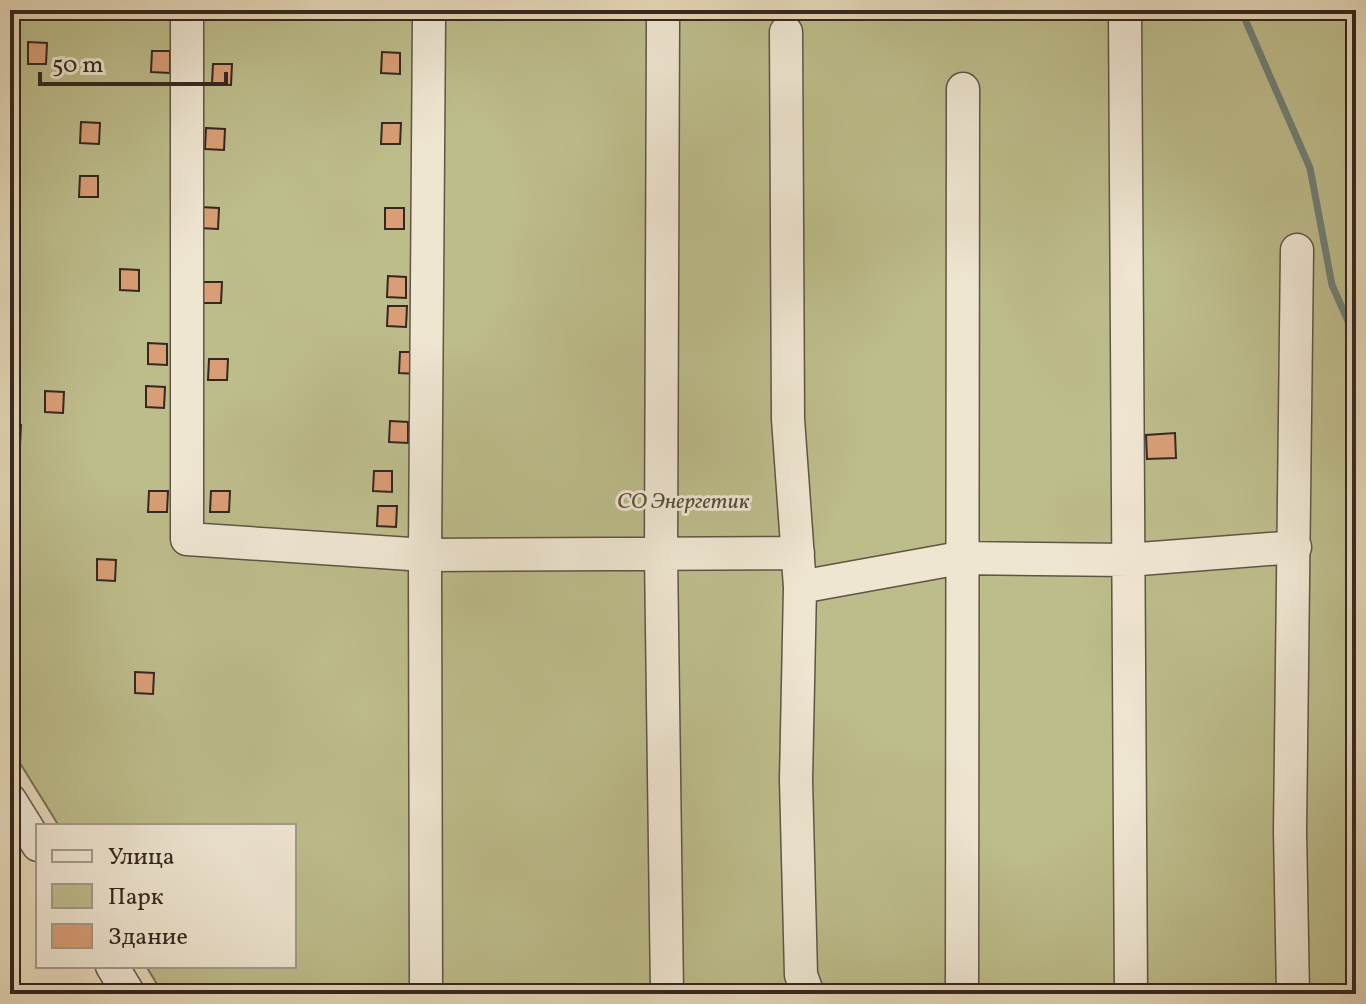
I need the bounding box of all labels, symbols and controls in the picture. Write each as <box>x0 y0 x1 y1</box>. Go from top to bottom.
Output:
scale bar <box>40 36 226 86</box>
text: 50 m <box>52 49 104 83</box>
park label: СО Энергетик <box>617 487 750 518</box>
legend <box>36 824 296 968</box>
text: Улица <box>108 841 175 875</box>
text: Парк <box>108 881 164 915</box>
text: Здание <box>108 921 188 955</box>

